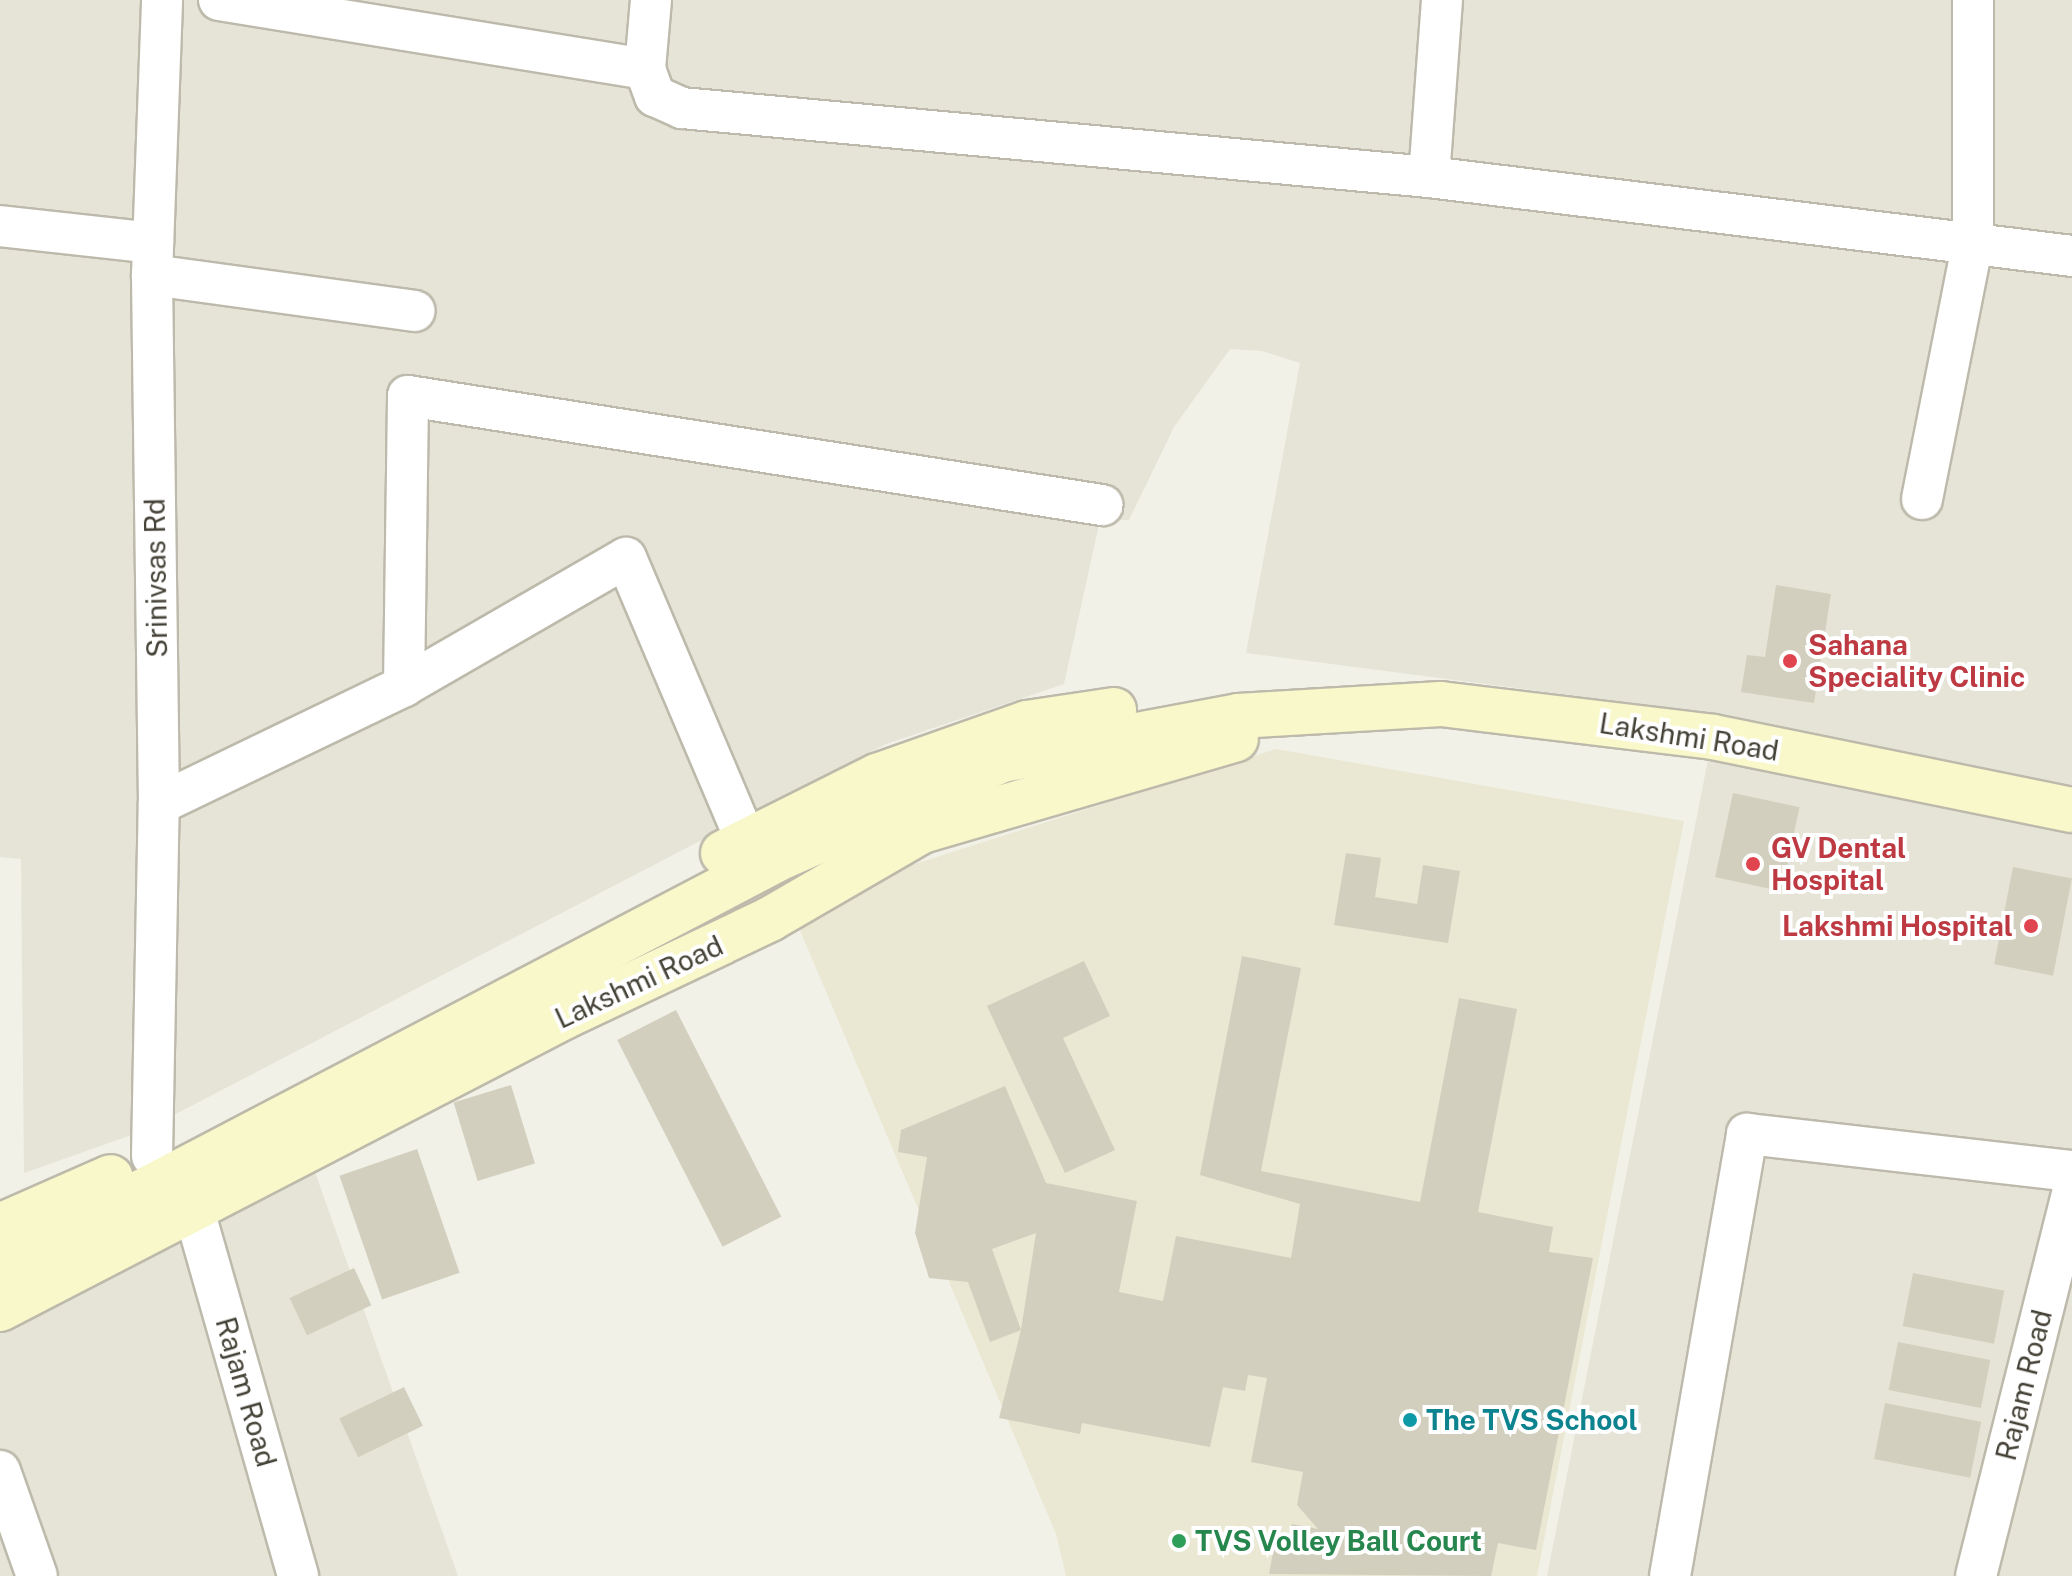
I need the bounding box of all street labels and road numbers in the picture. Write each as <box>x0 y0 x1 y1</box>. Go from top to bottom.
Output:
street label: Srinivsas Rd <box>138 498 174 658</box>
street label: Lakshmi Road <box>1597 706 1781 768</box>
street label: Lakshmi Road <box>550 928 728 1036</box>
street label: Rajam Road <box>1989 1306 2059 1464</box>
street label: Rajam Road <box>209 1313 283 1471</box>

